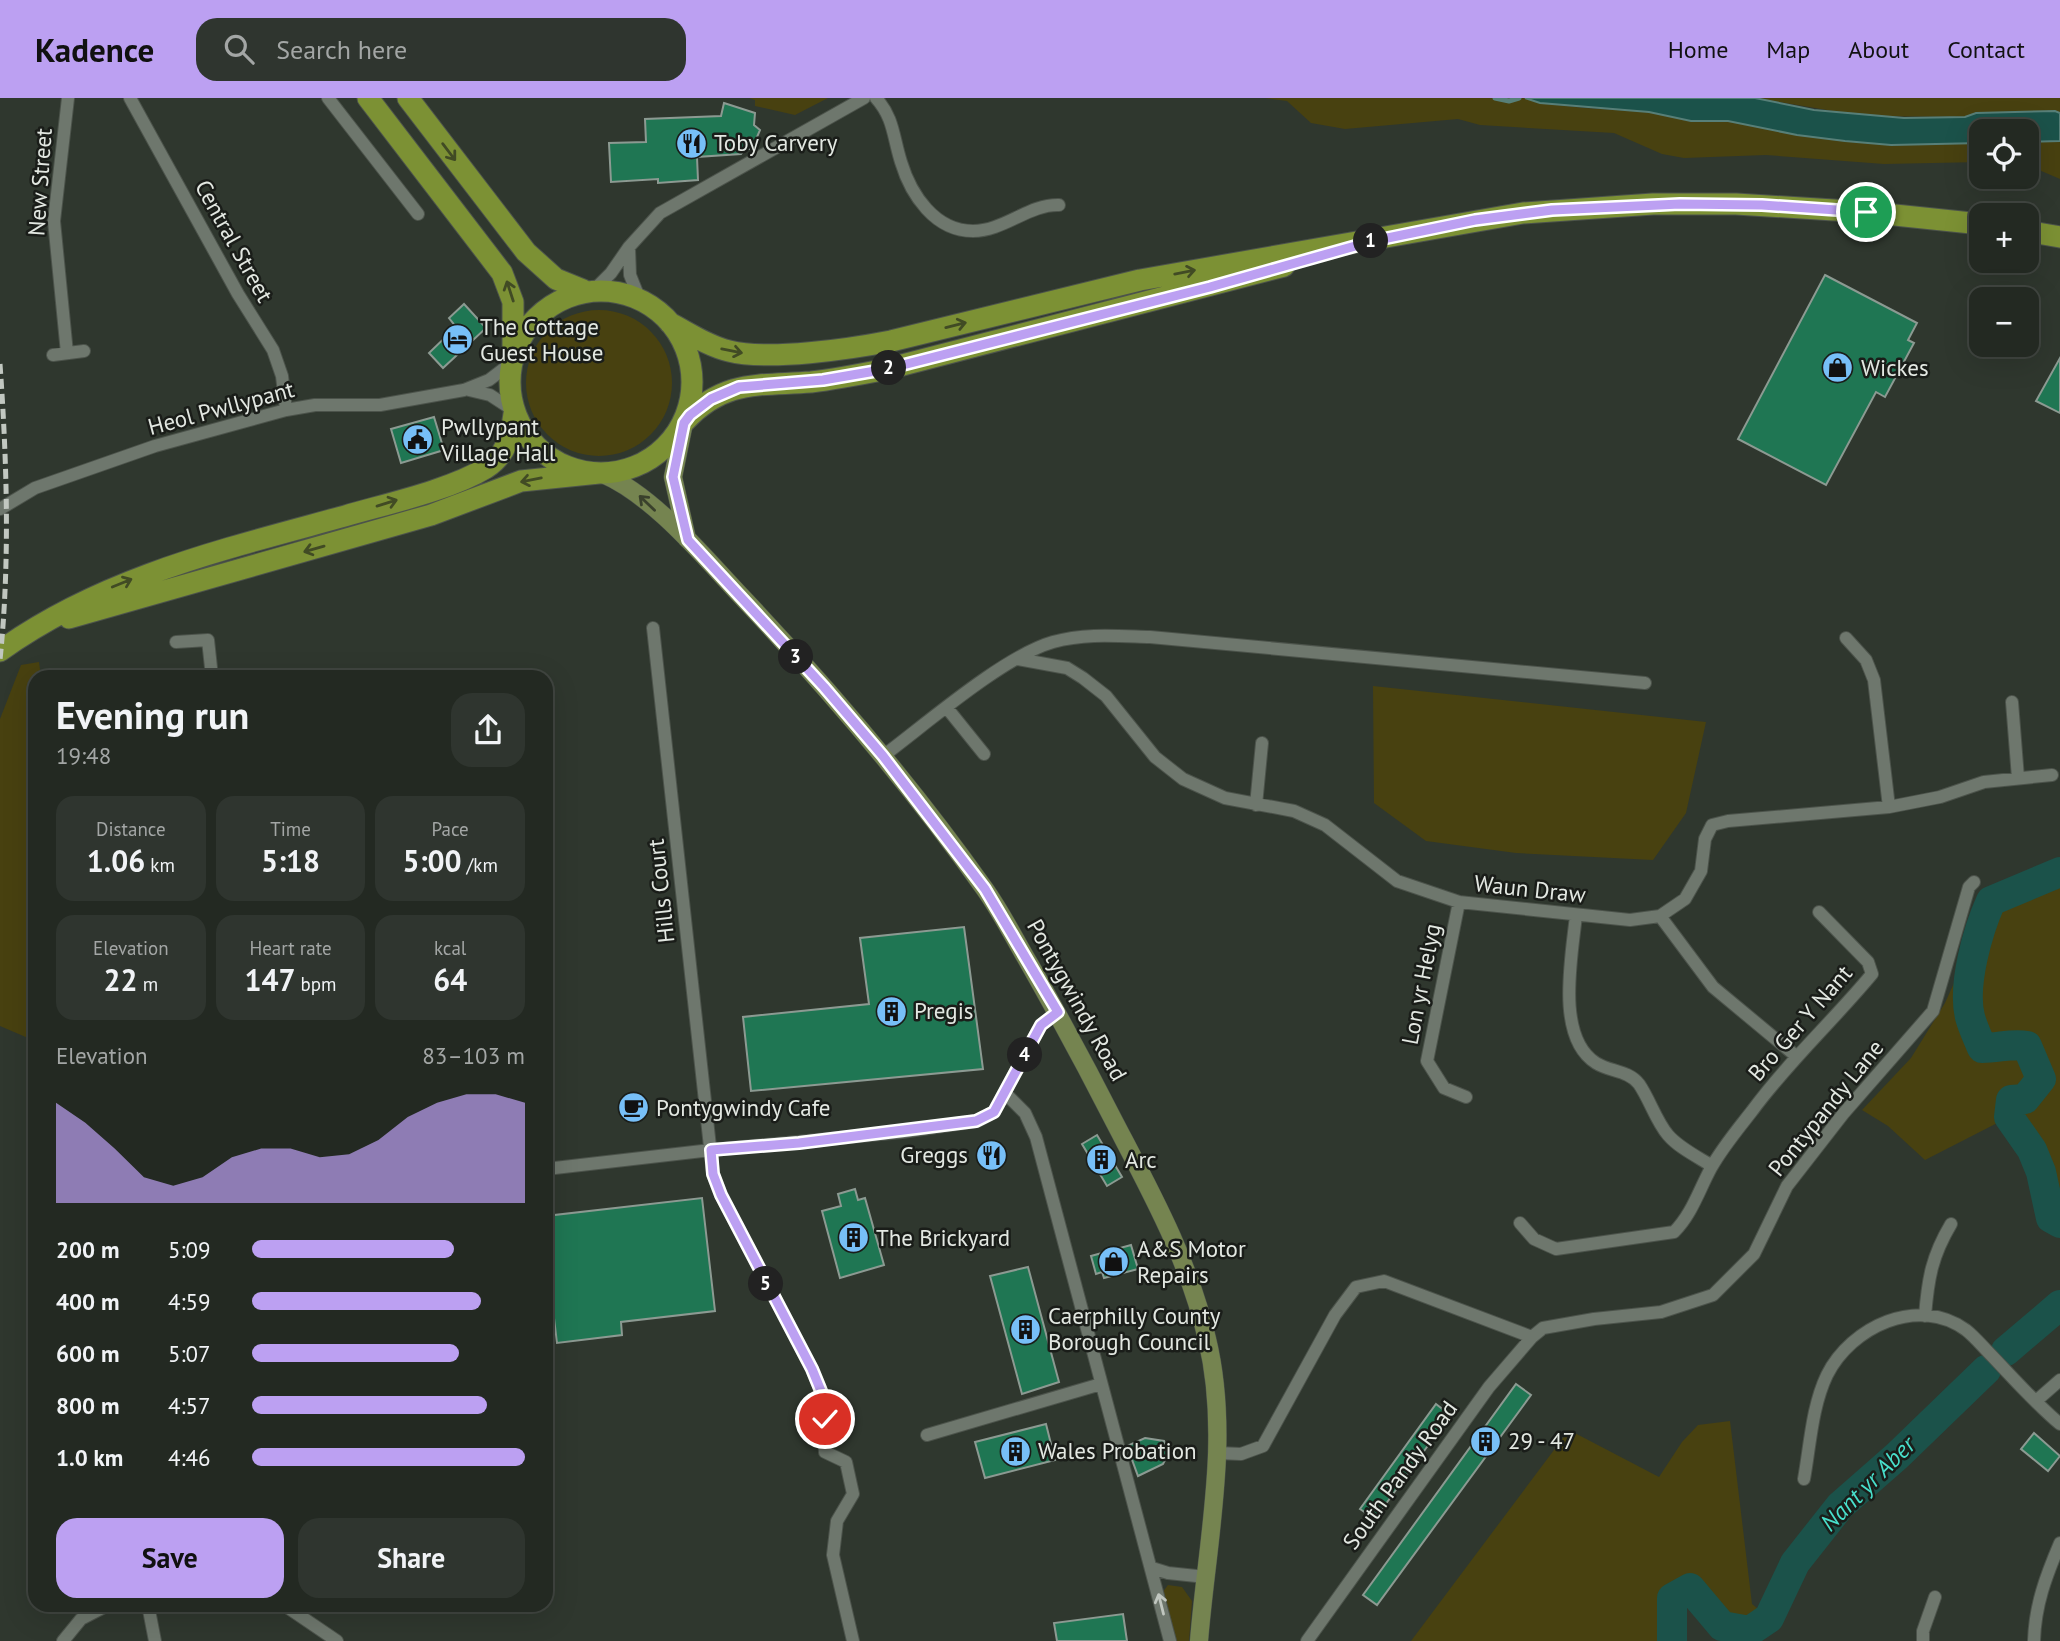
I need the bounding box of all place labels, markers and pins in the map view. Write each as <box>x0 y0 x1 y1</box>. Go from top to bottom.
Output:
restaurant icon: Toby Carvery <box>674 126 708 160</box>
place label: Toby Carvery <box>714 128 838 157</box>
pin <box>1836 182 1896 242</box>
pin: 1 <box>1354 223 1388 258</box>
place label: The Cottage Guest House <box>480 312 603 367</box>
hotel icon: The Cottage Guest House <box>440 323 474 357</box>
pin: 2 <box>872 350 906 386</box>
shop icon: Wickes <box>1821 351 1855 385</box>
place label: Wickes <box>1861 353 1929 382</box>
place label: Pwllypant Village Hall <box>440 412 556 467</box>
public building icon: Pwllypant Village Hall <box>401 423 435 457</box>
pin: 3 <box>778 640 814 674</box>
building icon: Pregis <box>874 994 908 1028</box>
place label: Pregis <box>914 996 974 1025</box>
pin: 4 <box>1007 1038 1042 1072</box>
cafe icon: Pontygwindy Cafe <box>616 1091 650 1125</box>
place label: Pontygwindy Cafe <box>656 1093 831 1122</box>
restaurant icon: Greggs <box>974 1138 1008 1172</box>
place label: Greggs <box>900 1140 968 1169</box>
building icon: Arc <box>1085 1143 1119 1177</box>
place label: Arc <box>1125 1145 1157 1174</box>
building icon: The Brickyard <box>836 1221 870 1255</box>
place label: The Brickyard <box>876 1223 1010 1252</box>
place label: A&S Motor Repairs <box>1137 1234 1246 1289</box>
shop icon: A&S Motor Repairs <box>1097 1245 1131 1279</box>
pin: 5 <box>748 1266 784 1302</box>
place label: Caerphilly County Borough Council <box>1048 1301 1221 1356</box>
building icon: Caerphilly County Borough Council <box>1008 1312 1042 1346</box>
pin <box>795 1389 855 1449</box>
building icon: 29 - 47 <box>1468 1424 1502 1458</box>
place label: 29 - 47 <box>1508 1426 1575 1455</box>
building icon: Wales Probation <box>998 1434 1032 1468</box>
place label: Wales Probation <box>1038 1436 1197 1465</box>

